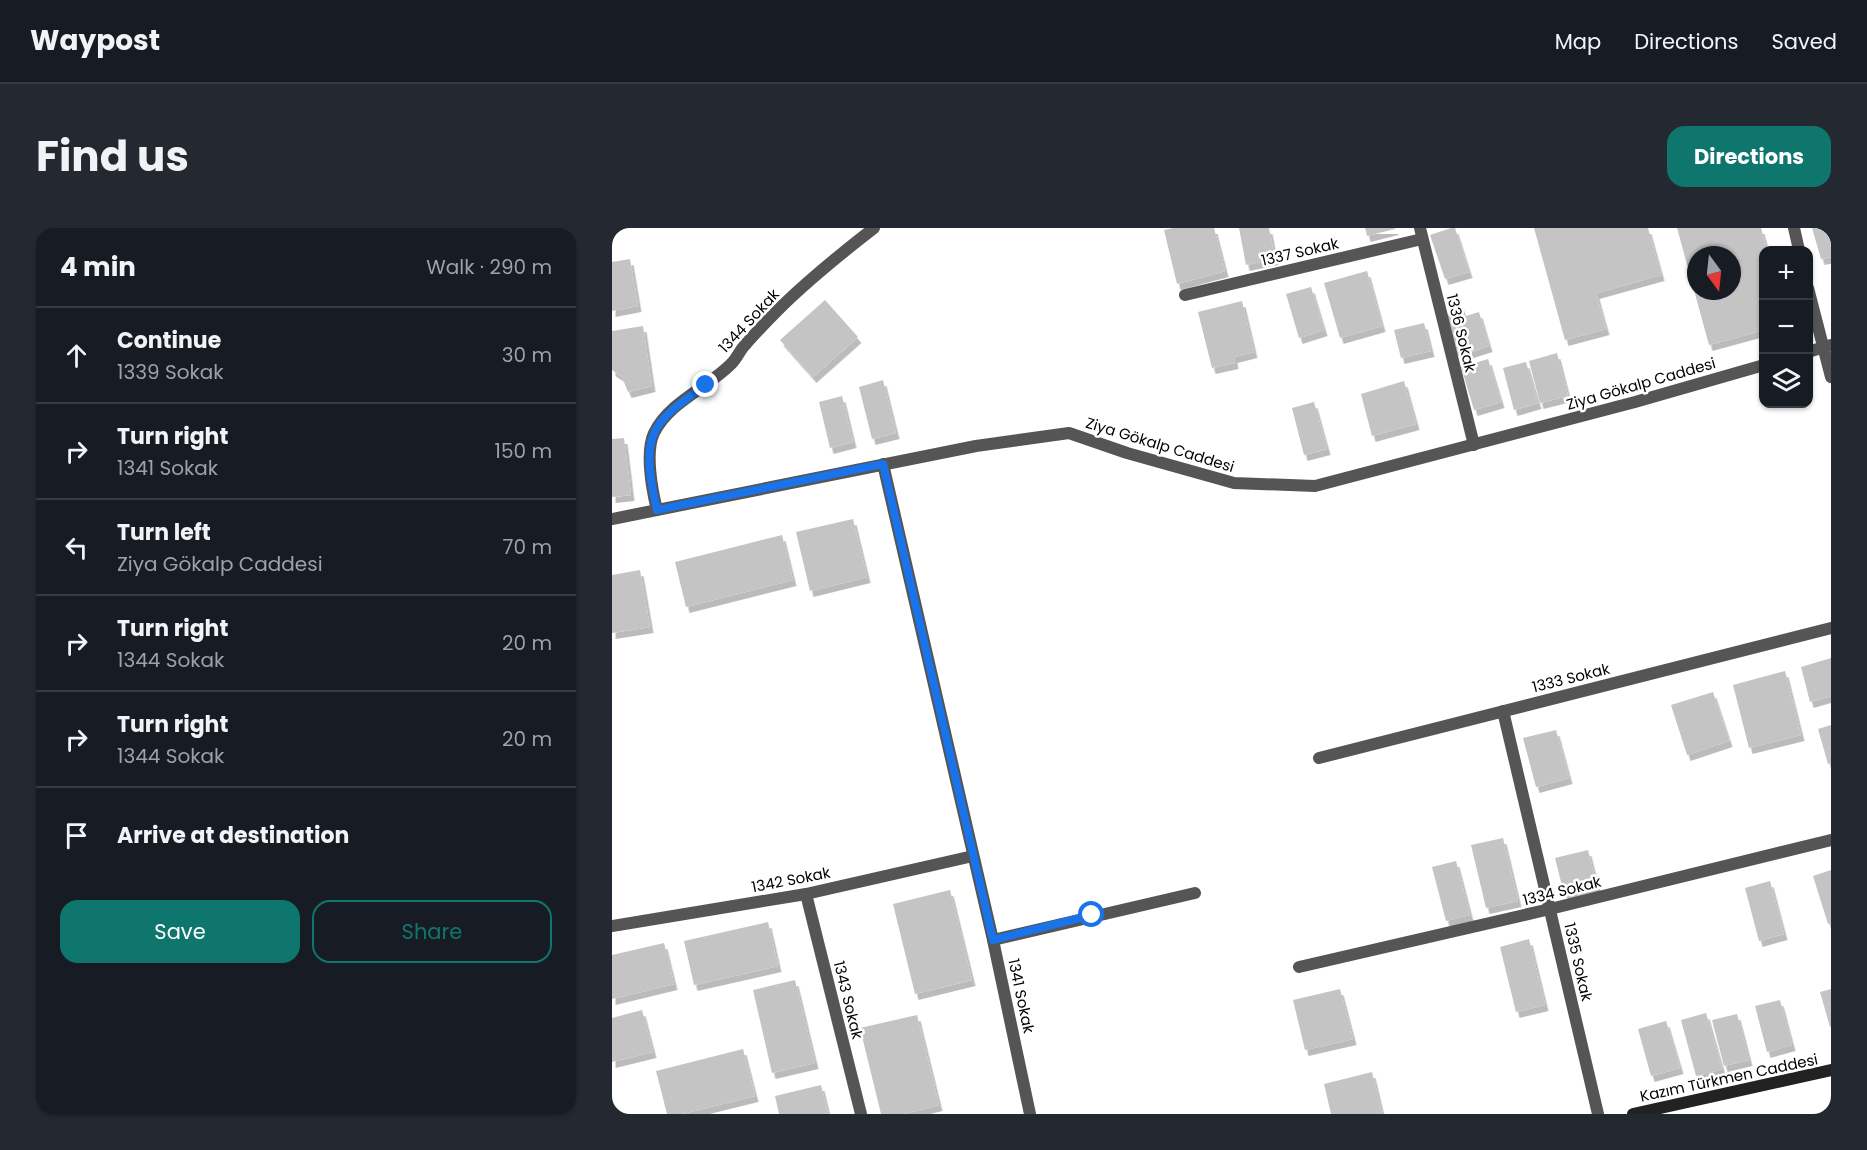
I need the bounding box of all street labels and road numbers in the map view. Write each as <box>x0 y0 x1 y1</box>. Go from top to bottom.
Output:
street label: 1337 Sokak <box>1259 232 1341 271</box>
street label: 1344 Sokak <box>713 284 784 357</box>
street label: 1336 Sokak <box>1442 292 1481 374</box>
street label: Ziya Gökalp Caddesi <box>1564 352 1718 415</box>
street label: Ziya Gökalp Caddesi <box>1083 412 1237 477</box>
street label: 1333 Sokak <box>1530 658 1612 697</box>
street label: 1342 Sokak <box>750 862 832 897</box>
street label: 1334 Sokak <box>1521 871 1603 910</box>
street label: 1335 Sokak <box>1559 921 1598 1003</box>
street label: 1341 Sokak <box>1003 957 1040 1035</box>
street label: 1343 Sokak <box>829 959 868 1041</box>
street label: Kazım Türkmen Caddesi <box>1638 1048 1820 1107</box>

